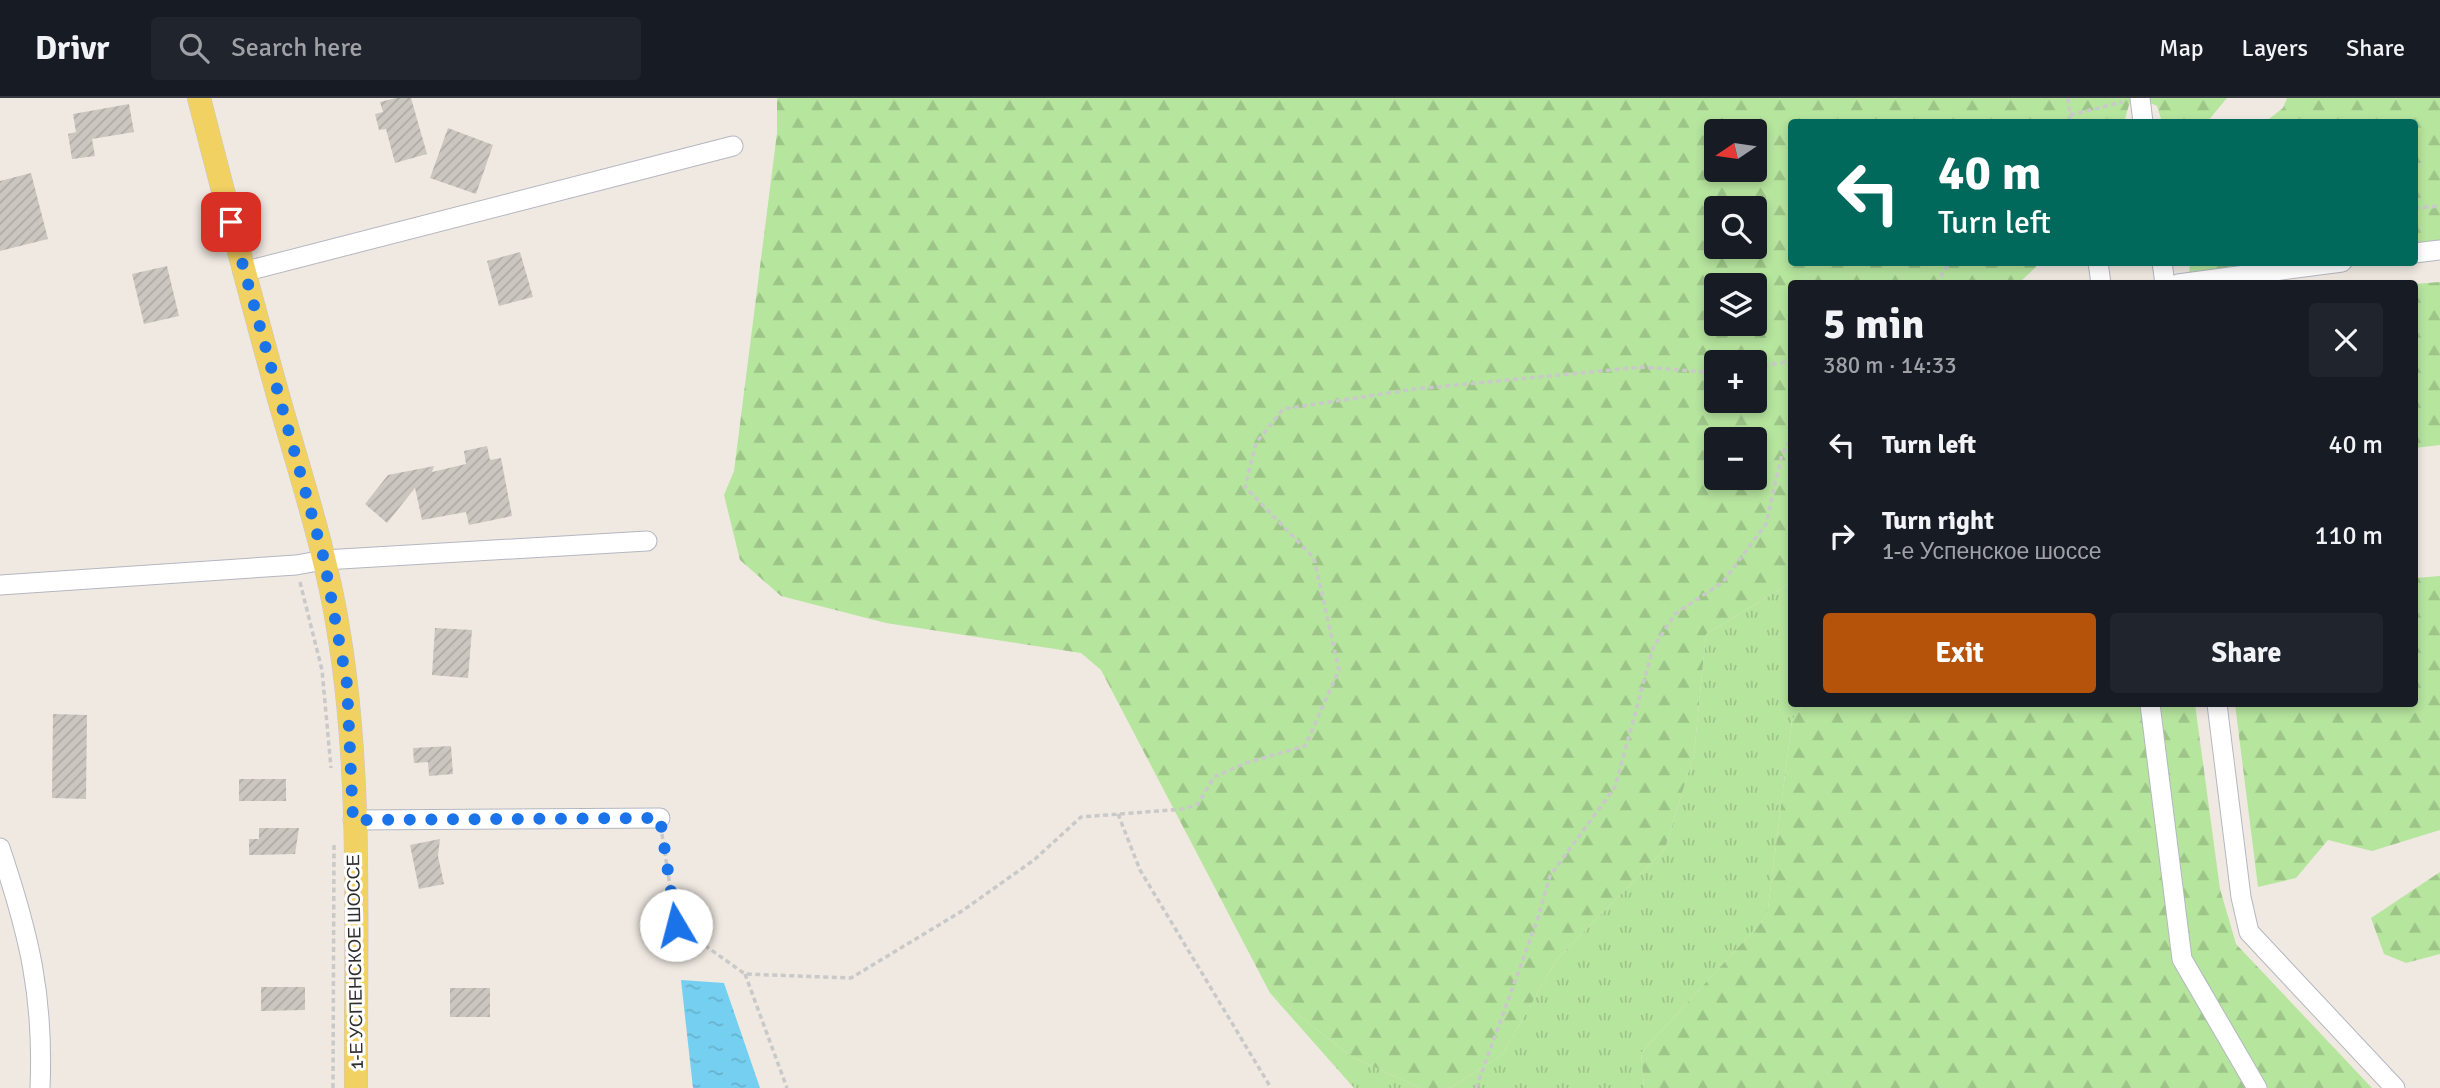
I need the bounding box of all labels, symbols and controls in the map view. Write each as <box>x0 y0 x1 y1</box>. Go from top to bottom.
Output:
search box <box>151 17 641 80</box>
text: Drivr <box>35 28 109 69</box>
icon: search <box>175 29 213 67</box>
text: Search here <box>231 32 362 64</box>
text: Map <box>2159 33 2204 63</box>
text: Layers <box>2242 33 2308 63</box>
text: Share <box>2346 33 2405 63</box>
north arrow <box>1704 119 1768 182</box>
map controls <box>1704 119 1767 490</box>
text: 40 m <box>1938 143 2041 203</box>
icon: left <box>1823 147 1914 238</box>
pin <box>201 192 261 252</box>
button: search <box>1704 196 1767 259</box>
icon: arrive <box>212 203 250 241</box>
text: Turn left <box>1938 203 2051 242</box>
button: layers <box>1704 273 1767 336</box>
text: 5 min <box>1823 299 1924 350</box>
button: close <box>2309 303 2383 377</box>
button: + <box>1704 350 1767 413</box>
text: 380 m · 14:33 <box>1823 351 1957 380</box>
icon: left <box>1823 426 1861 464</box>
button: − <box>1704 427 1767 490</box>
text: Turn left <box>1882 429 1976 461</box>
text: 40 m <box>2328 429 2383 461</box>
text: Turn right <box>1882 505 1994 537</box>
icon: right <box>1823 517 1861 555</box>
text: 110 m <box>2314 520 2383 552</box>
text: 1-е Успенское шоссе <box>1882 537 2101 566</box>
button: Exit <box>1823 613 2096 693</box>
button: Share <box>2110 613 2383 693</box>
street label: 1-Е УСПЕНСКОЕ ШОССЕ <box>342 854 368 1070</box>
position arrow <box>639 888 713 962</box>

